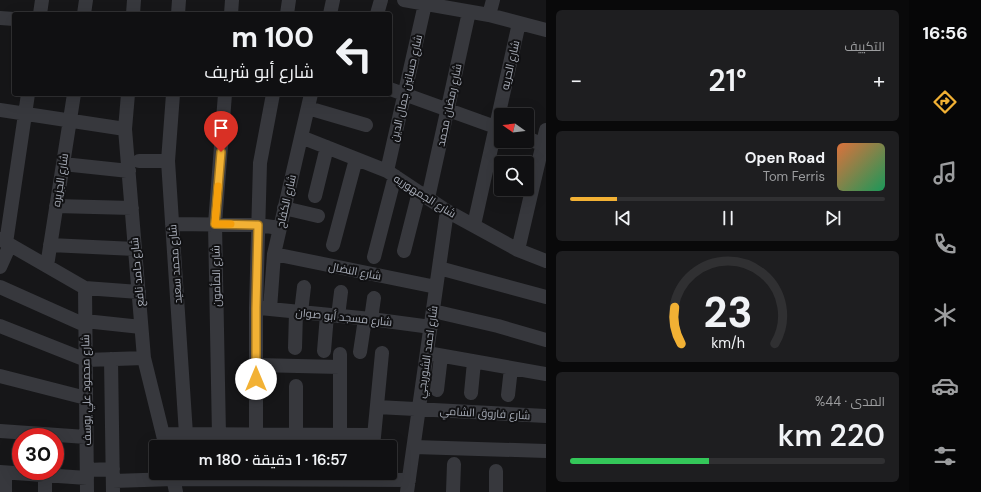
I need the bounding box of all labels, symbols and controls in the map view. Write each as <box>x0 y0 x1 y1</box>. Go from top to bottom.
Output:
text: 100 m <box>231 19 314 56</box>
text: 16:56 <box>922 21 968 45</box>
icon: left <box>328 28 380 80</box>
street label: شارع حسانين جمال الدين <box>387 33 426 143</box>
text: التكييف <box>844 38 885 55</box>
street label: شارع الحريه <box>498 39 523 91</box>
text: شارع أبو شريف <box>204 60 314 84</box>
text: 21° <box>708 61 747 100</box>
street label: شارع رمضان محمد <box>433 62 466 148</box>
text: − <box>570 66 582 95</box>
text: + <box>873 66 885 95</box>
icon: directions <box>931 88 959 116</box>
north arrow <box>494 108 534 148</box>
map controls <box>494 108 534 196</box>
pin <box>204 111 238 152</box>
icon: arrive <box>210 117 232 139</box>
text: Open Road <box>745 148 825 168</box>
street label: شارع الجزيره <box>49 152 72 208</box>
button: search <box>494 156 534 196</box>
icon: music <box>931 159 959 187</box>
text: Tom Ferris <box>763 168 825 185</box>
street label: شارع الجمهوريه <box>391 171 459 222</box>
street label: شارع الكفاح <box>273 173 300 229</box>
icon: previous <box>612 207 634 229</box>
icon: pause <box>717 207 739 229</box>
icon: next <box>822 207 844 229</box>
street label: شارع محمد سعيد <box>165 224 186 304</box>
icon: phone <box>931 230 959 258</box>
street label: شارع حامد نافع <box>127 237 148 307</box>
street label: شارع المأمون <box>208 245 225 307</box>
street label: شارع النضال <box>327 259 383 284</box>
text: 23 <box>703 286 752 340</box>
icon: climate <box>931 301 959 329</box>
street label: شارع مسجد أبو صوان <box>295 305 393 330</box>
street label: شارع احمد الشوربجي <box>414 305 442 400</box>
street label: شارع محمود علي يوسف <box>78 334 96 446</box>
text: km/h <box>711 334 744 352</box>
position arrow <box>235 358 277 400</box>
icon: car <box>931 372 959 400</box>
text: المدى · 44% <box>815 393 885 410</box>
street label: شارع فاروق الشامي <box>439 404 531 424</box>
text: 220 km <box>778 416 885 455</box>
speed limit sign: 30 <box>12 428 64 480</box>
icon: filters <box>931 442 959 470</box>
text: 16:57 · 1 دقيقة · 180 m <box>199 450 347 470</box>

